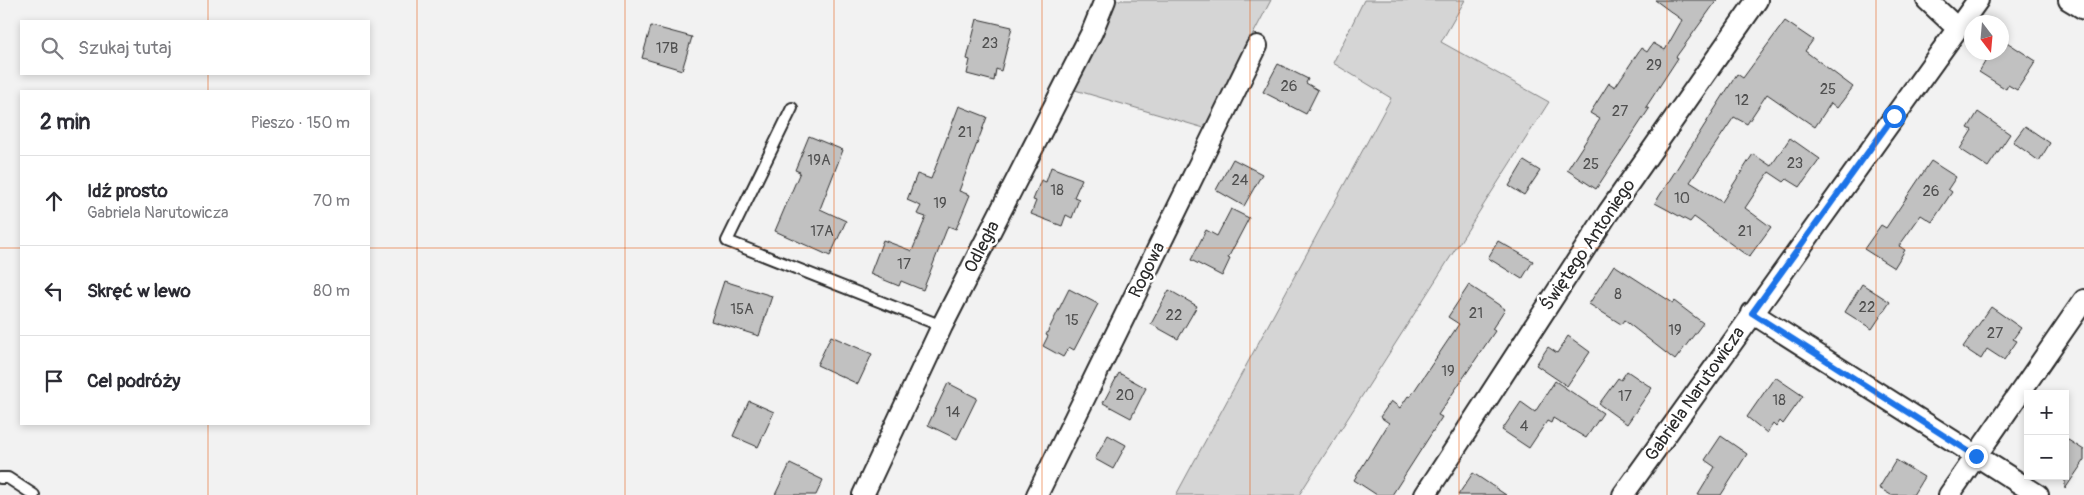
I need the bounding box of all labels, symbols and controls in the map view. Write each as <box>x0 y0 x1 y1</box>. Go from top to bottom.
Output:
north arrow <box>1964 15 2009 60</box>
search box <box>20 20 370 75</box>
icon: search <box>38 34 66 62</box>
house number: 23 <box>982 34 998 53</box>
text: Szukaj tutaj <box>78 36 172 60</box>
house number: 17B <box>656 39 678 58</box>
house number: 29 <box>1646 56 1662 75</box>
house number: 26 <box>1280 77 1298 96</box>
house number: 25 <box>1820 80 1836 99</box>
house number: 12 <box>1735 91 1749 110</box>
house number: 27 <box>1612 102 1628 121</box>
route start <box>1883 105 1906 128</box>
text: 2 min <box>40 109 90 136</box>
text: Pieszo · 150 m <box>251 113 350 133</box>
house number: 21 <box>958 123 972 142</box>
house number: 19A <box>807 151 831 170</box>
house number: 23 <box>1787 154 1803 173</box>
house number: 25 <box>1583 155 1599 174</box>
house number: 24 <box>1231 171 1249 190</box>
street label: Świętego Antoniego <box>1535 175 1641 315</box>
text: Idź prosto <box>87 179 168 203</box>
house number: 18 <box>1050 181 1064 200</box>
house number: 26 <box>1922 182 1940 201</box>
icon: ahead <box>40 187 68 215</box>
house number: 10 <box>1674 189 1690 208</box>
text: 70 m <box>313 191 350 211</box>
house number: 19 <box>933 194 947 213</box>
text: Gabriela Narutowicza <box>87 203 229 223</box>
street label: Odległa <box>959 217 1005 277</box>
house number: 17A <box>810 222 834 241</box>
house number: 21 <box>1738 222 1752 241</box>
street label: Rogowa <box>1124 238 1170 302</box>
house number: 17 <box>897 255 911 274</box>
icon: left <box>40 277 68 305</box>
text: Skręć w lewo <box>87 279 191 303</box>
text: 80 m <box>313 281 350 301</box>
house number: 8 <box>1614 285 1622 304</box>
house number: 22 <box>1859 298 1875 317</box>
house number: 15A <box>730 300 754 319</box>
house number: 21 <box>1469 304 1483 323</box>
house number: 22 <box>1166 306 1182 325</box>
house number: 15 <box>1065 311 1079 330</box>
house number: 19 <box>1668 321 1682 340</box>
street label: Gabriela Narutowicza <box>1640 322 1750 466</box>
house number: 27 <box>1987 324 2003 343</box>
house number: 19 <box>1441 362 1455 381</box>
icon: arrive <box>40 367 68 395</box>
text: Cel podróży <box>87 369 180 393</box>
house number: 20 <box>1116 386 1134 405</box>
house number: 17 <box>1618 387 1632 406</box>
map controls <box>2024 390 2069 480</box>
button: + <box>2024 390 2069 435</box>
house number: 18 <box>1772 391 1786 410</box>
house number: 14 <box>946 403 961 422</box>
house number: 4 <box>1520 417 1529 436</box>
button: − <box>2024 435 2069 480</box>
route end <box>1965 445 1988 468</box>

